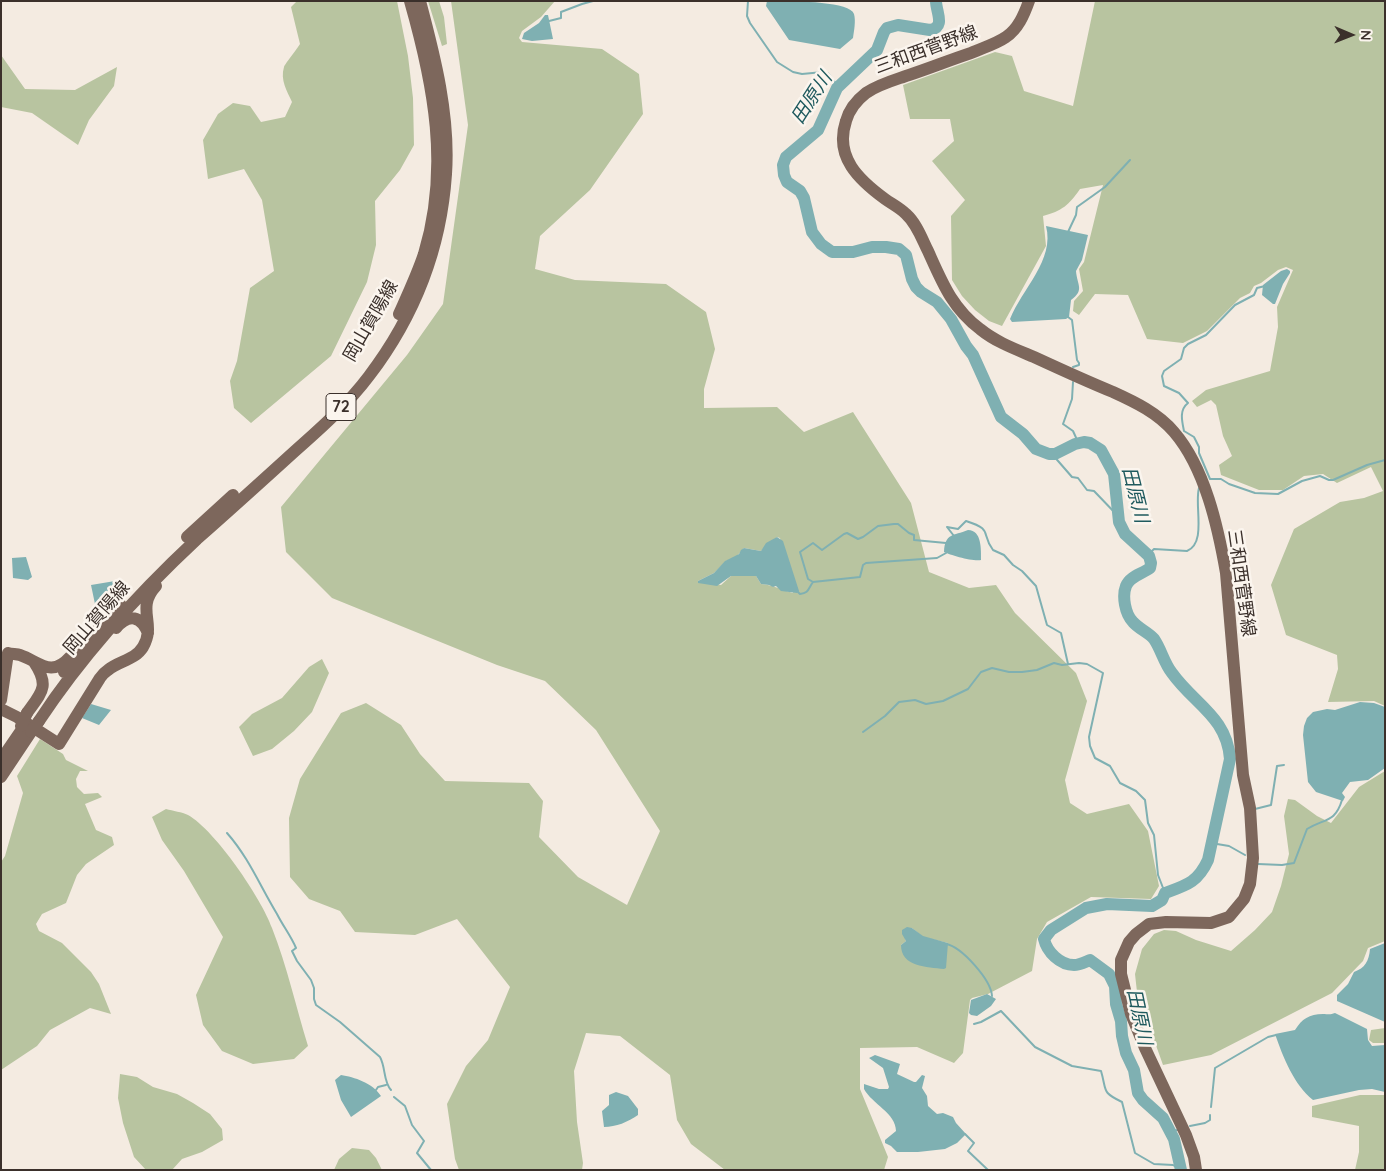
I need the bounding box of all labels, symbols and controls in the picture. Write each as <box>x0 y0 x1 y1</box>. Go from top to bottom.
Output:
north arrow <box>1326 10 1376 60</box>
street label: 三和西菅野線 <box>872 21 980 79</box>
text: N <box>1357 30 1375 41</box>
water label: 田原川 <box>787 68 837 128</box>
street label: 岡山賀陽線 <box>339 277 403 365</box>
road number: 72 <box>326 394 356 421</box>
water label: 田原川 <box>1117 465 1153 525</box>
street label: 三和西菅野線 <box>1223 528 1259 638</box>
street label: 岡山賀陽線 <box>59 577 135 659</box>
water label: 田原川 <box>1122 987 1156 1047</box>

